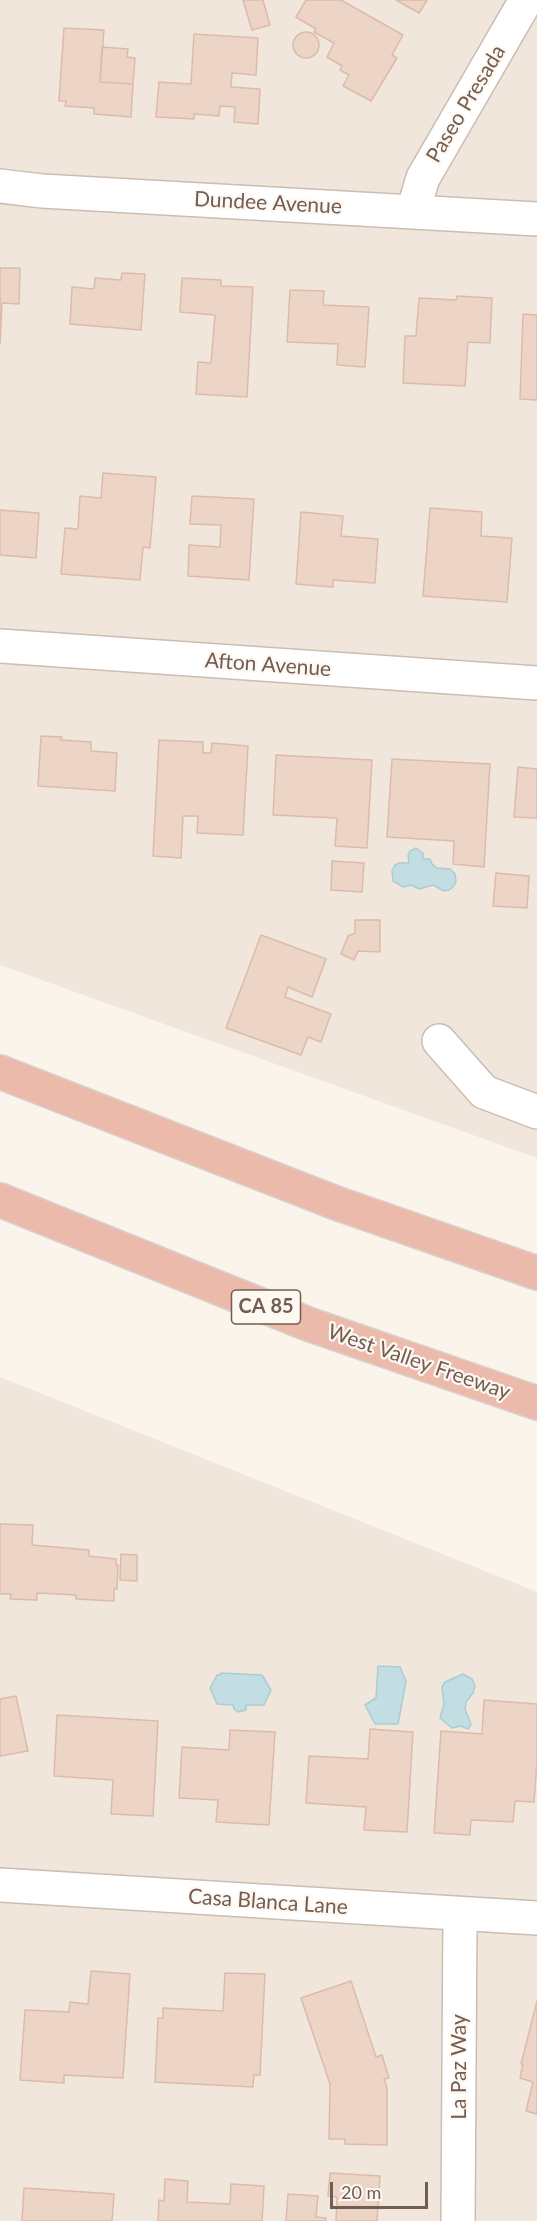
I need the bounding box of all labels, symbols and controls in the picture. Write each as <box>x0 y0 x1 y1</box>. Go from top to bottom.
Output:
street label: Paseo Presada <box>421 41 511 167</box>
street label: Dundee Avenue <box>193 187 343 219</box>
street label: Afton Avenue <box>204 648 332 682</box>
road number: CA 85 <box>232 1290 300 1324</box>
street label: West Valley Freeway <box>324 1319 514 1405</box>
street label: Casa Blanca Lane <box>187 1884 349 1920</box>
street label: La Paz Way <box>446 2014 472 2120</box>
scale bar <box>333 2170 430 2208</box>
text: 20 m <box>341 2181 381 2203</box>

